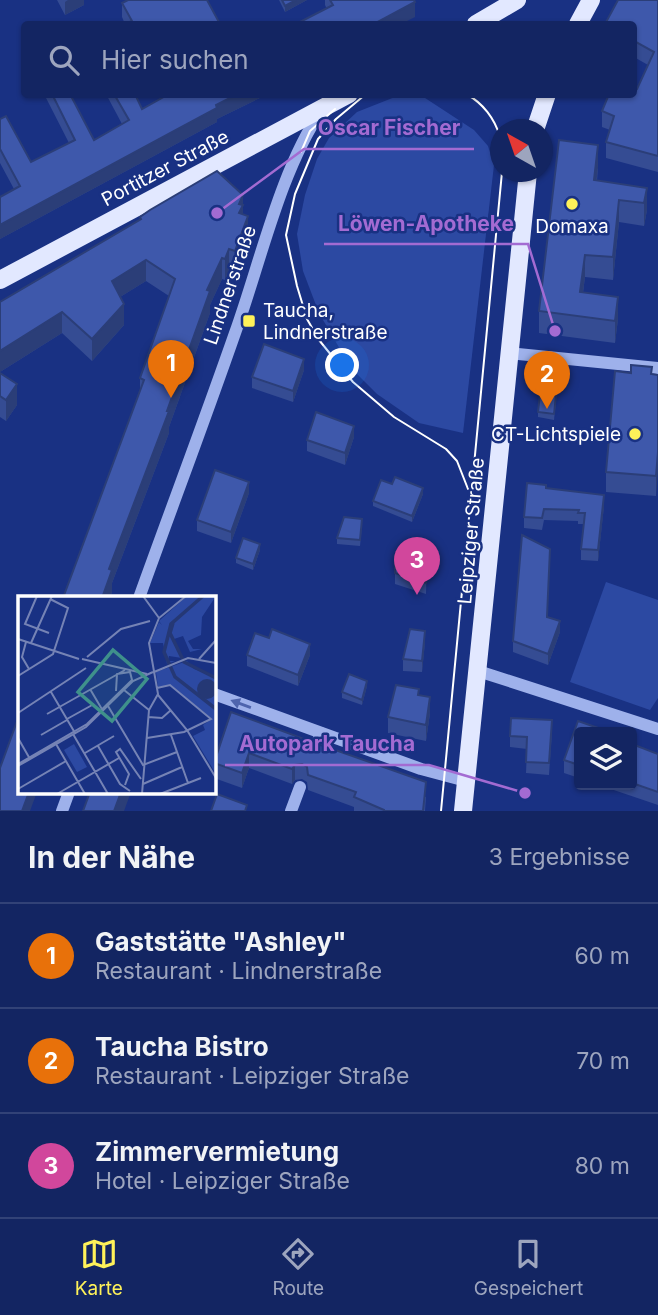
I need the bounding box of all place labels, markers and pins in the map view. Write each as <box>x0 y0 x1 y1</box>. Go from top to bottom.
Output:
callout: Oscar Fischer <box>304 107 474 149</box>
marker: Domaxa <box>564 196 580 212</box>
callout: Löwen-Apotheke <box>324 202 528 244</box>
place label: Domaxa <box>535 215 609 238</box>
place label: Taucha, Lindnerstraße <box>263 299 388 344</box>
marker: Taucha, Lindnerstraße <box>241 313 257 329</box>
pin: 1 <box>148 340 194 398</box>
pin: 2 <box>524 351 570 409</box>
place label: CT-Lichtspiele <box>491 423 621 446</box>
marker: CT-Lichtspiele <box>627 426 643 442</box>
pin: 3 <box>394 537 440 595</box>
callout: Autopark Taucha <box>225 723 429 765</box>

